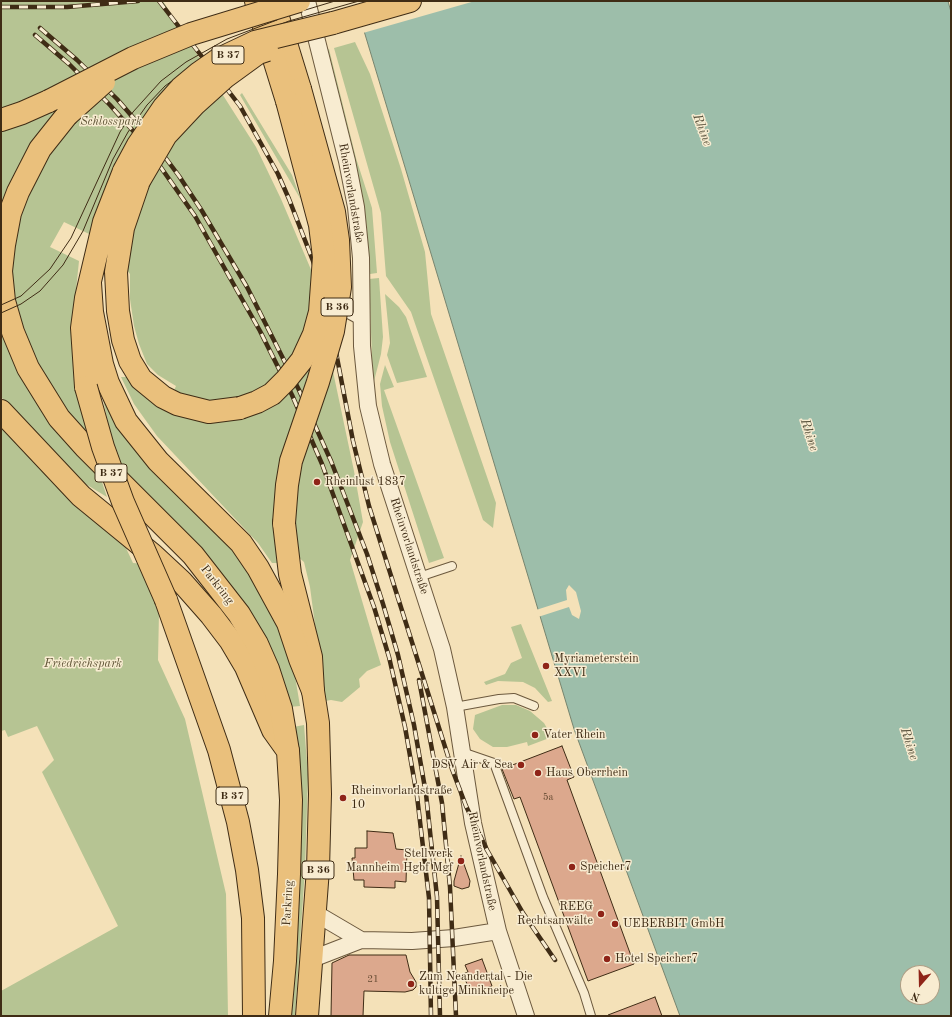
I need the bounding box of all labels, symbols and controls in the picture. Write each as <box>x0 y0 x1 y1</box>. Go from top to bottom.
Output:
road number: B 37 <box>212 46 244 64</box>
water label: Rhine <box>689 112 715 148</box>
park label: Schlosspark <box>80 115 142 129</box>
street label: Rheinvorlandstraße <box>335 142 367 244</box>
road number: B 36 <box>321 298 353 316</box>
water label: Rhine <box>796 417 822 453</box>
road number: B 37 <box>95 464 127 482</box>
place label: Rheinlust 1837 <box>325 475 406 489</box>
marker: Rheinlust 1837 <box>312 477 322 487</box>
street label: Rheinvorlandstraße <box>387 496 431 596</box>
street label: Parkring <box>197 563 237 607</box>
place label: Myriameterstein XXVI <box>554 652 639 680</box>
park label: Friedrichspark <box>44 657 122 671</box>
marker: Myriameterstein XXVI <box>541 661 551 671</box>
water label: Rhine <box>896 726 922 762</box>
place label: Vater Rhein <box>543 728 606 742</box>
marker: Vater Rhein <box>530 730 540 740</box>
place label: DSV Air & Sea <box>431 758 513 772</box>
marker: DSV Air & Sea <box>516 760 526 770</box>
place label: Haus Oberrhein <box>546 766 628 780</box>
marker: Haus Oberrhein <box>533 768 543 778</box>
place label: Rheinvorlandstraße 10 <box>351 784 452 812</box>
road number: B 37 <box>216 787 248 805</box>
house number: 5a <box>543 791 553 803</box>
marker: Rheinvorlandstraße 10 <box>338 793 348 803</box>
street label: Rheinvorlandstraße <box>464 810 500 912</box>
place label: Stellwerk Mannheim Hgbf Mgf <box>346 847 453 875</box>
marker: Stellwerk Mannheim Hgbf Mgf <box>456 856 466 866</box>
place label: Speicher7 <box>580 860 632 874</box>
road number: B 36 <box>302 861 334 879</box>
marker: Speicher7 <box>567 862 577 872</box>
street label: Parkring <box>280 880 296 926</box>
place label: REEG Rechtsanwälte <box>517 900 593 928</box>
marker: REEG Rechtsanwälte <box>596 909 606 919</box>
place label: UEBERBIT GmbH <box>623 917 724 931</box>
marker: UEBERBIT GmbH <box>610 919 620 929</box>
place label: Hotel Speicher7 <box>615 952 698 966</box>
marker: Hotel Speicher7 <box>602 954 612 964</box>
north arrow <box>900 965 940 1005</box>
place label: Zum Neandertal - Die kultige Minikneipe <box>419 970 533 998</box>
house number: 21 <box>367 973 379 985</box>
marker: Zum Neandertal - Die kultige Minikneipe <box>406 979 416 989</box>
text: N <box>910 989 922 1002</box>

